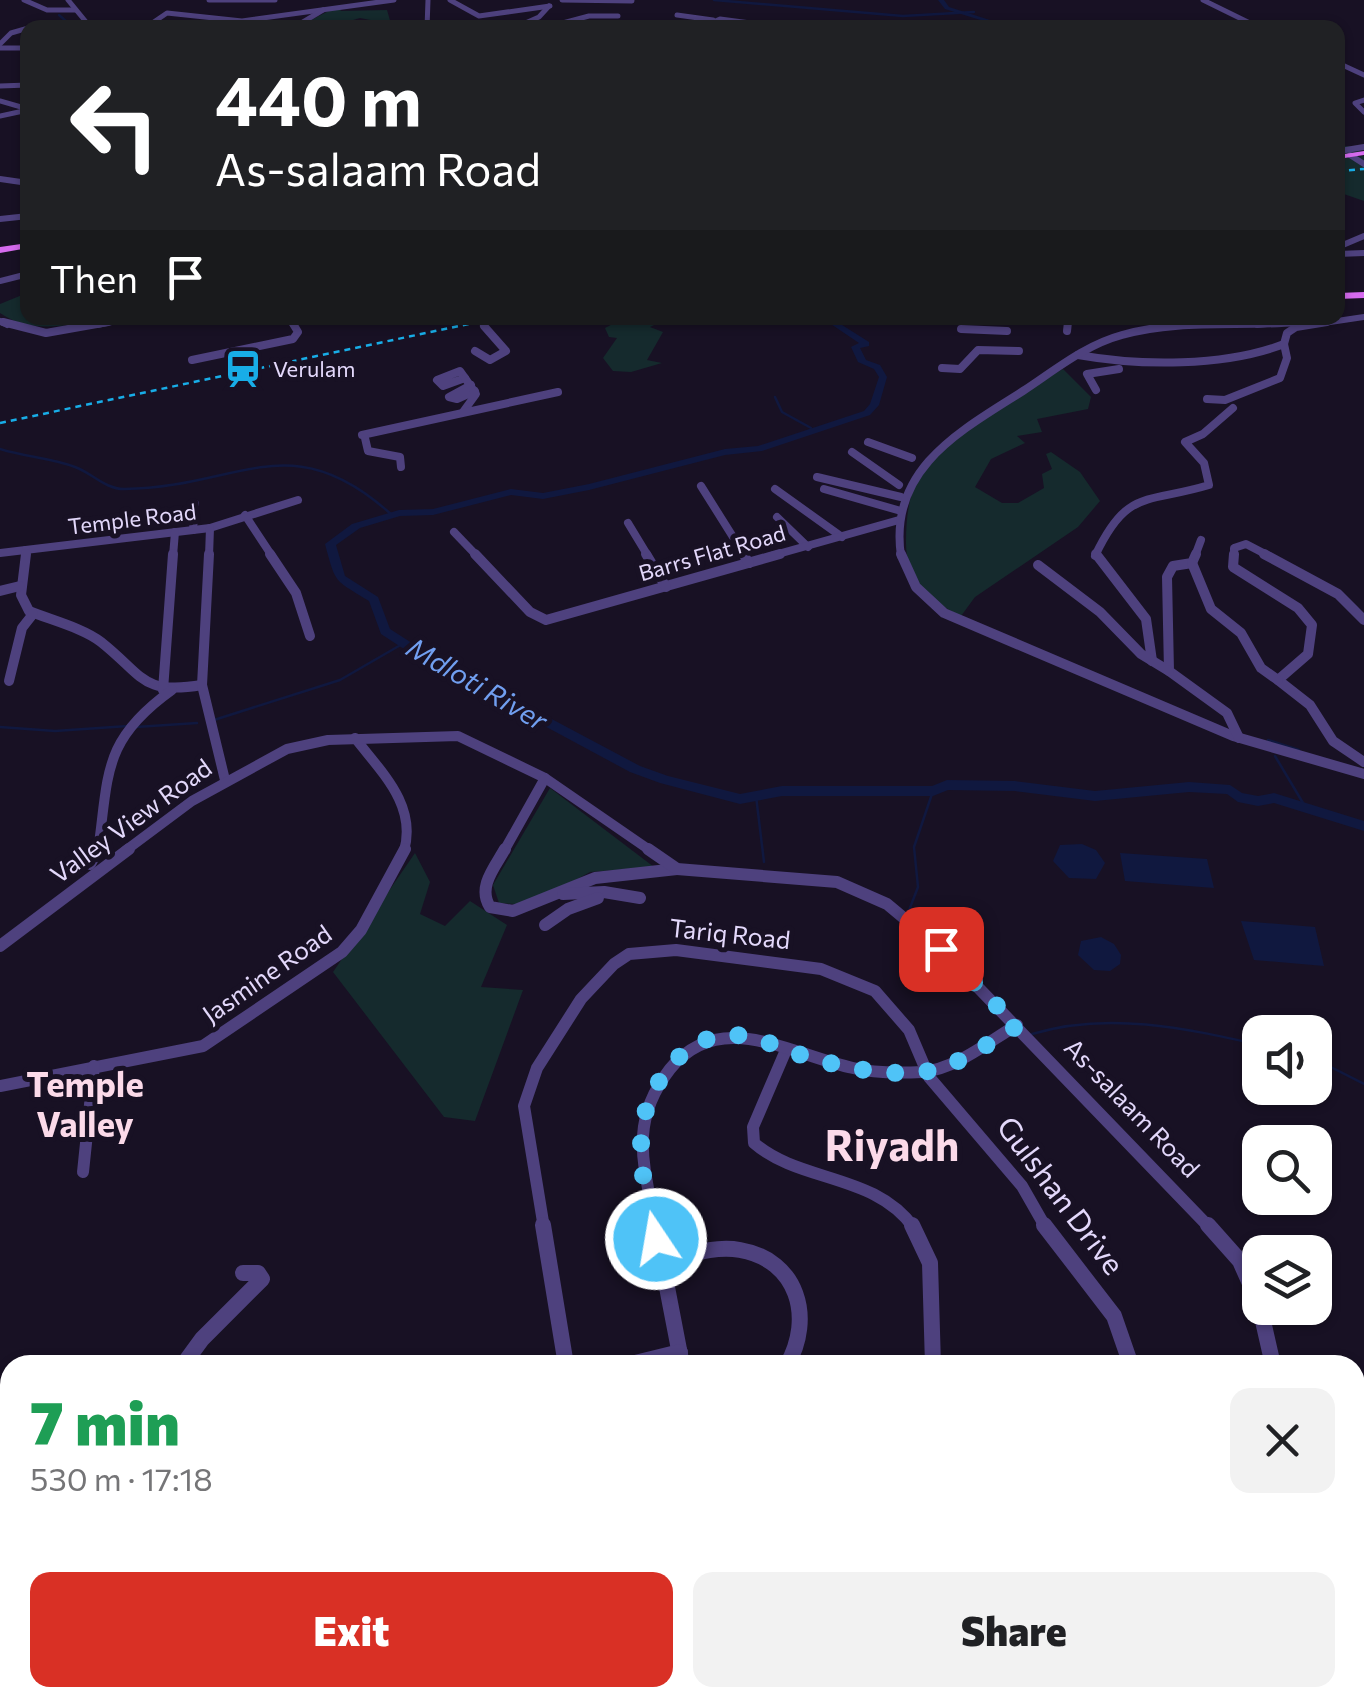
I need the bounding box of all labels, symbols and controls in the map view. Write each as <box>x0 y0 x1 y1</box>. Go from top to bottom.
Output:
text: 440 m <box>215 55 422 140</box>
icon: left <box>50 60 180 190</box>
text: As-salaam Road <box>215 140 541 195</box>
icon: arrive <box>158 250 213 305</box>
text: Then <box>50 254 138 301</box>
station icon: Verulam <box>222 348 264 390</box>
place label: Verulam <box>273 355 356 382</box>
street label: Temple Road <box>66 497 198 540</box>
street label: Barrs Flat Road <box>635 519 788 586</box>
water label: Mdloti River <box>401 629 554 737</box>
street label: Valley View Road <box>44 752 217 889</box>
pin <box>899 907 984 992</box>
street label: Tariq Road <box>668 912 792 954</box>
street label: Jasmine Road <box>196 918 337 1029</box>
icon: arrive <box>914 922 969 977</box>
map controls <box>1242 1015 1332 1325</box>
button: sound <box>1242 1015 1332 1105</box>
street label: As-salaam Road <box>1059 1032 1206 1183</box>
district label: Temple Valley <box>26 1061 144 1144</box>
street label: Gulshan Drive <box>991 1108 1133 1281</box>
district label: Riyadh <box>825 1118 959 1170</box>
button: search <box>1242 1125 1332 1215</box>
position arrow <box>604 1187 708 1291</box>
button: layers <box>1242 1235 1332 1325</box>
text: 7 min <box>30 1384 180 1457</box>
button: close <box>1230 1388 1335 1493</box>
text: 530 m · 17:18 <box>30 1458 213 1498</box>
button: Exit <box>30 1572 673 1687</box>
button: Share <box>693 1572 1335 1687</box>

